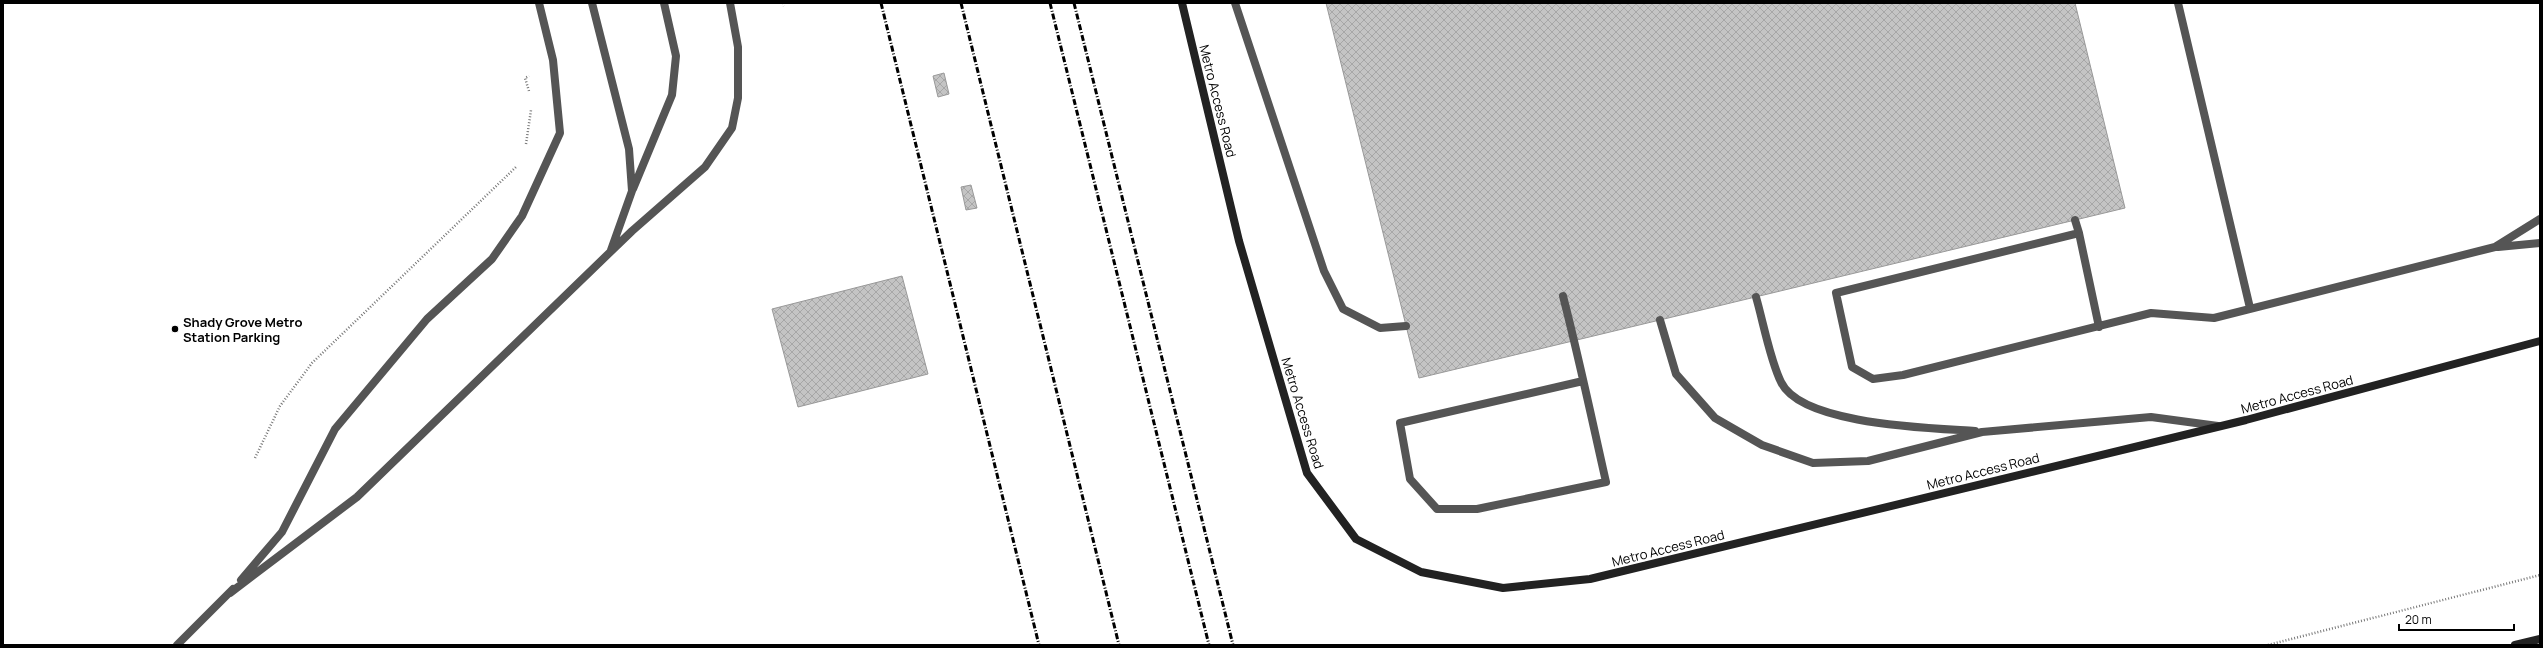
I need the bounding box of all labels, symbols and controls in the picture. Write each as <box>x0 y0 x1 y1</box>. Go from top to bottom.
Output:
street label: Metro Access Road <box>1195 43 1241 159</box>
place label: Shady Grove Metro Station Parking <box>183 313 302 346</box>
marker: Shady Grove Metro Station Parking <box>170 324 180 334</box>
street label: Metro Access Road <box>1278 355 1328 471</box>
street label: Metro Access Road <box>2239 370 2355 418</box>
street label: Metro Access Road <box>1925 448 2041 494</box>
street label: Metro Access Road <box>1610 525 1726 571</box>
scale bar <box>2399 606 2514 632</box>
text: 20 m <box>2405 611 2432 628</box>

